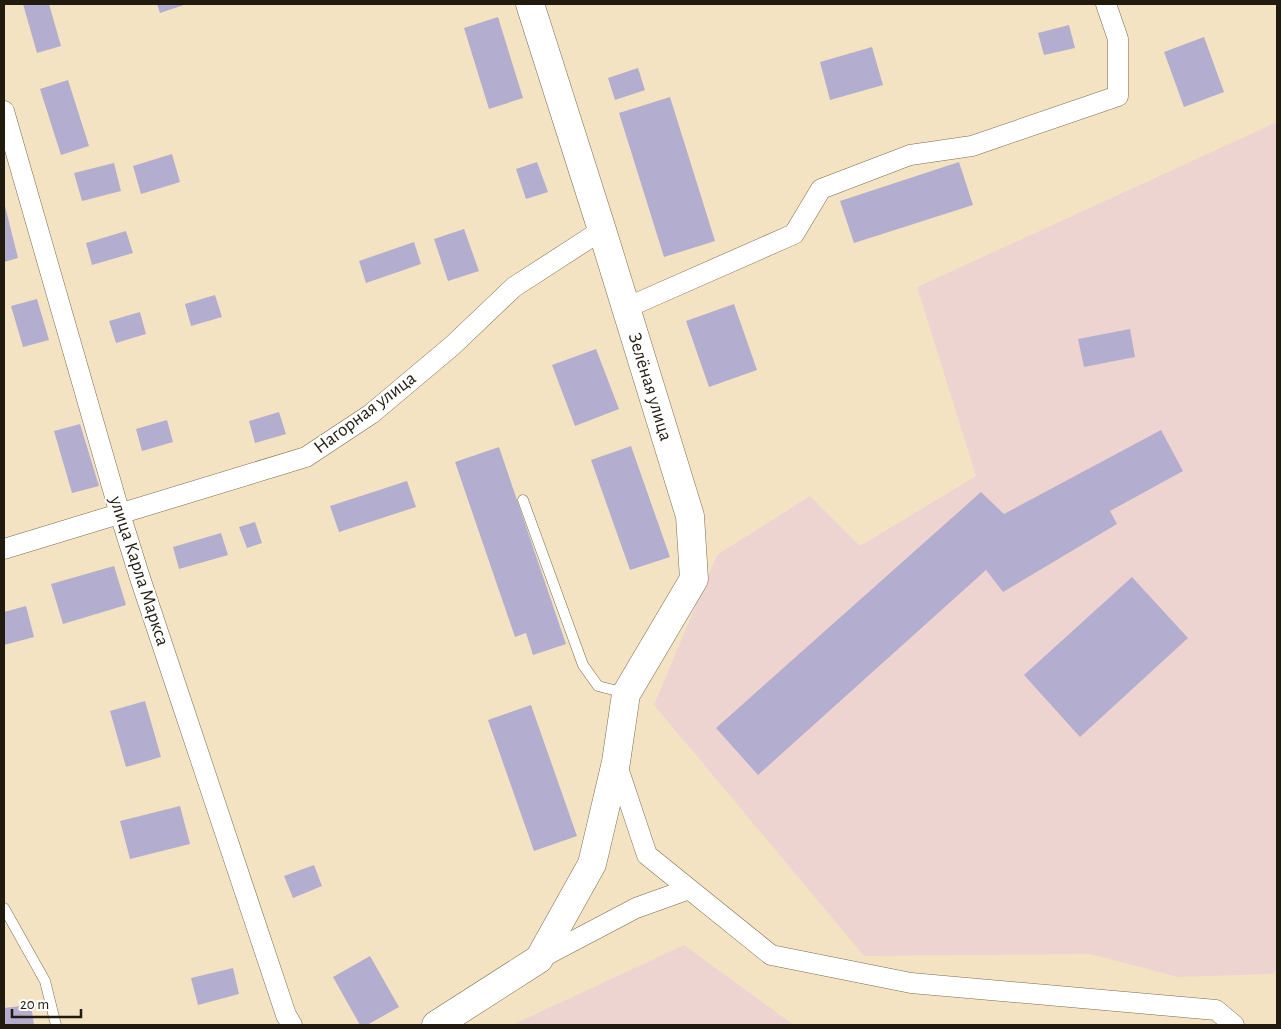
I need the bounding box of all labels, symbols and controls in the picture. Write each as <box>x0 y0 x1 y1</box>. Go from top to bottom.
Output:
street label: Зелёная улица <box>625 331 676 444</box>
street label: Нагорная улица <box>310 368 420 457</box>
street label: улица Карла Маркса <box>106 493 172 649</box>
scale bar <box>12 986 81 1018</box>
text: 20 m <box>20 997 49 1012</box>

